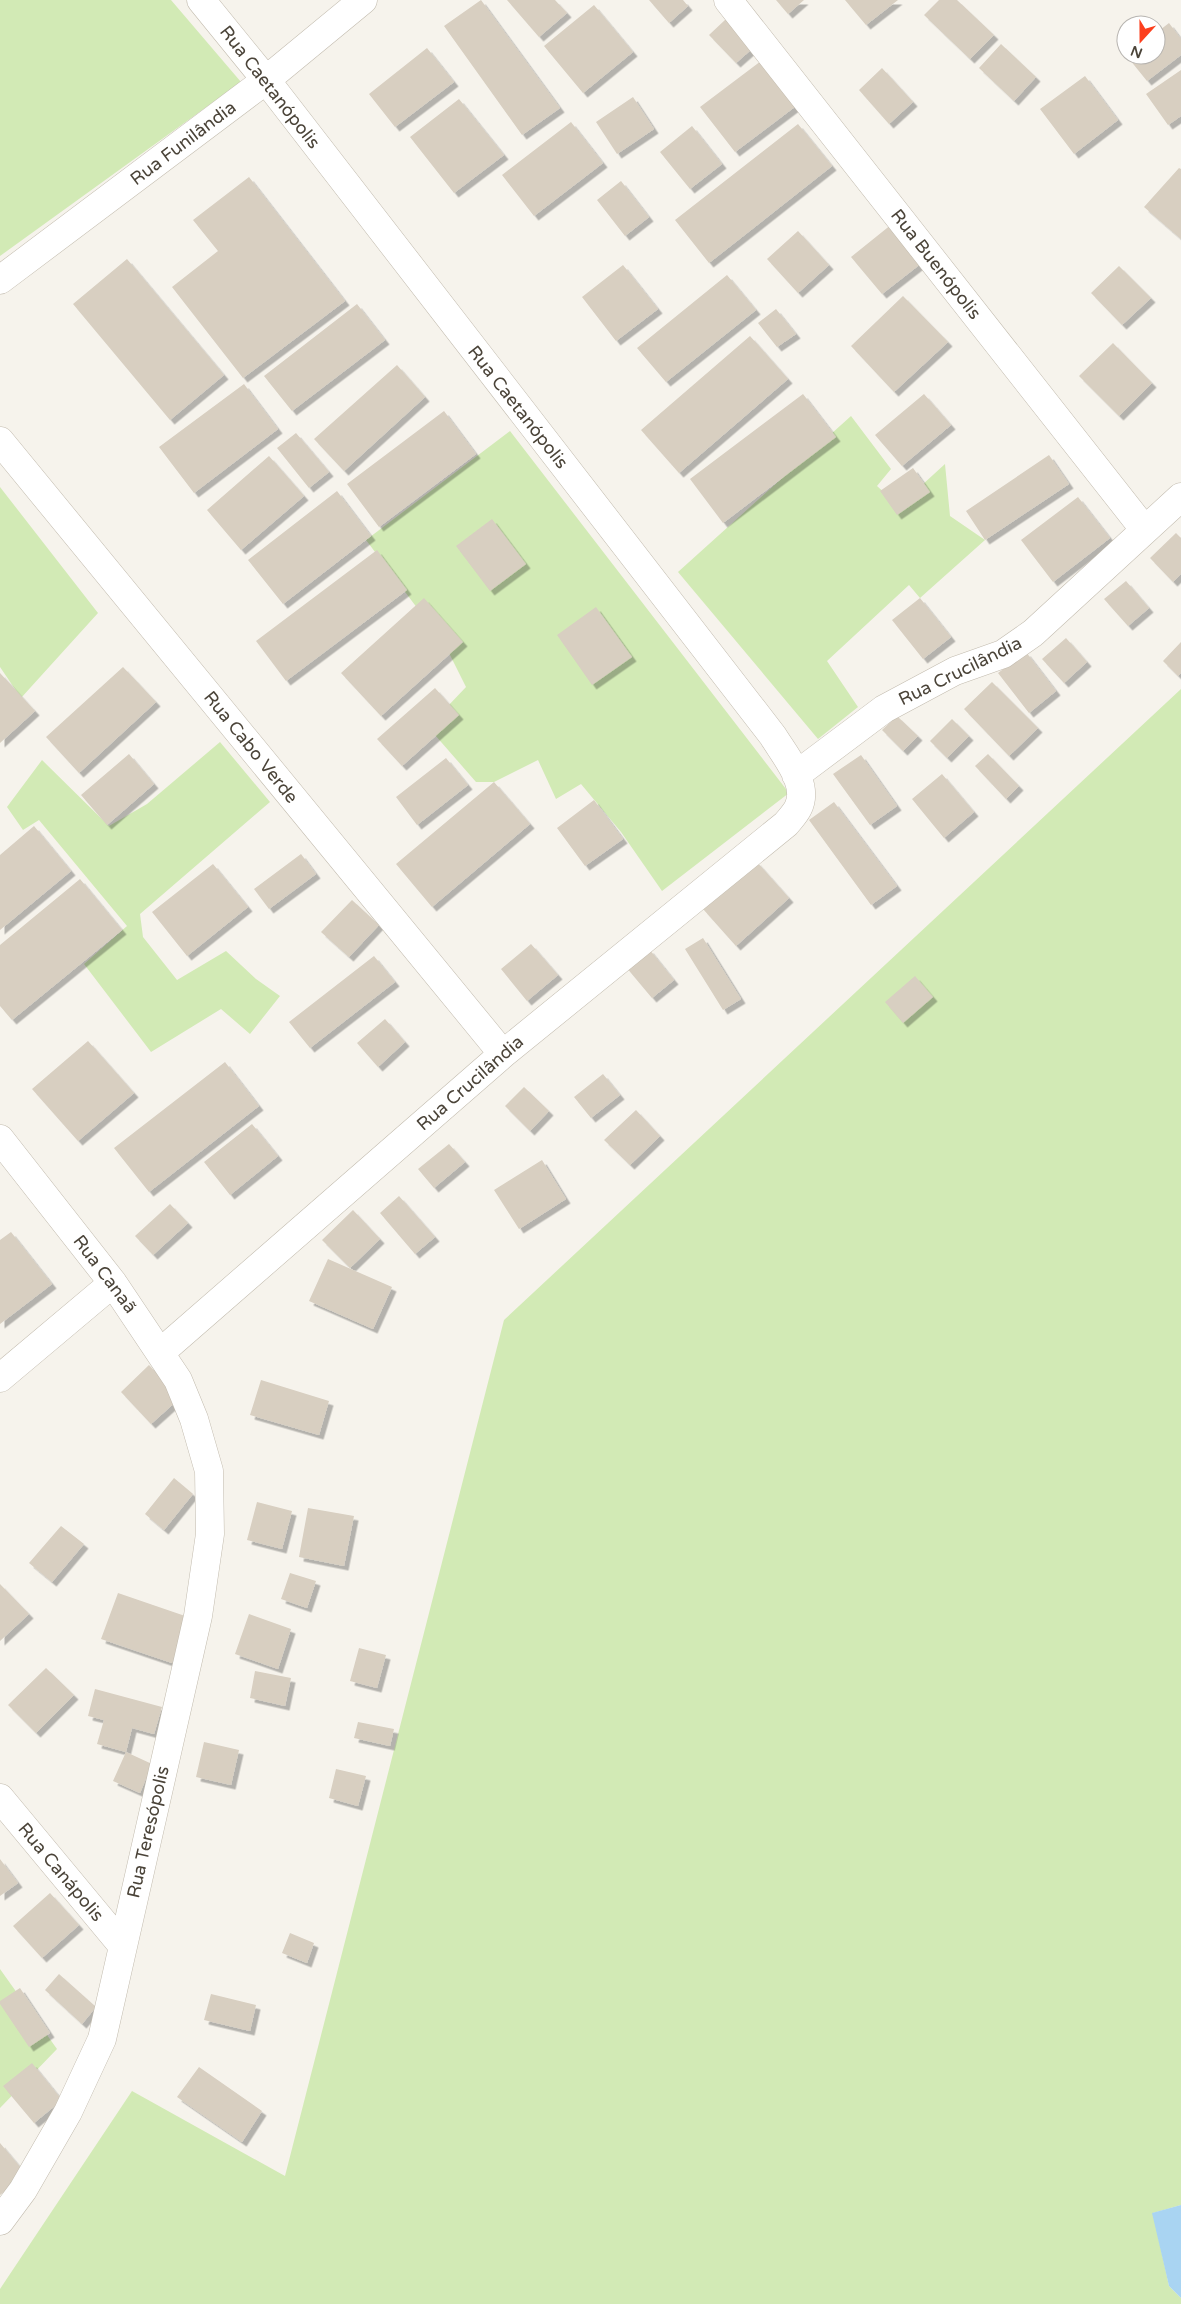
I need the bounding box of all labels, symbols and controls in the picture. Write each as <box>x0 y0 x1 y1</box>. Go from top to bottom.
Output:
north arrow <box>1116 15 1166 65</box>
street label: Rua Caetanópolis <box>215 21 325 153</box>
text: N <box>1128 42 1145 62</box>
street label: Rua Funilândia <box>126 96 240 190</box>
street label: Rua Buenópolis <box>886 204 986 324</box>
street label: Rua Caetanópolis <box>463 341 573 473</box>
street label: Rua Crucilândia <box>895 632 1025 710</box>
street label: Rua Cabo Verde <box>199 686 303 808</box>
street label: Rua Crucilândia <box>412 1031 528 1135</box>
street label: Rua Canaã <box>68 1230 142 1318</box>
street label: Rua Teresópolis <box>122 1764 174 1900</box>
street label: Rua Canápolis <box>13 1818 109 1926</box>

